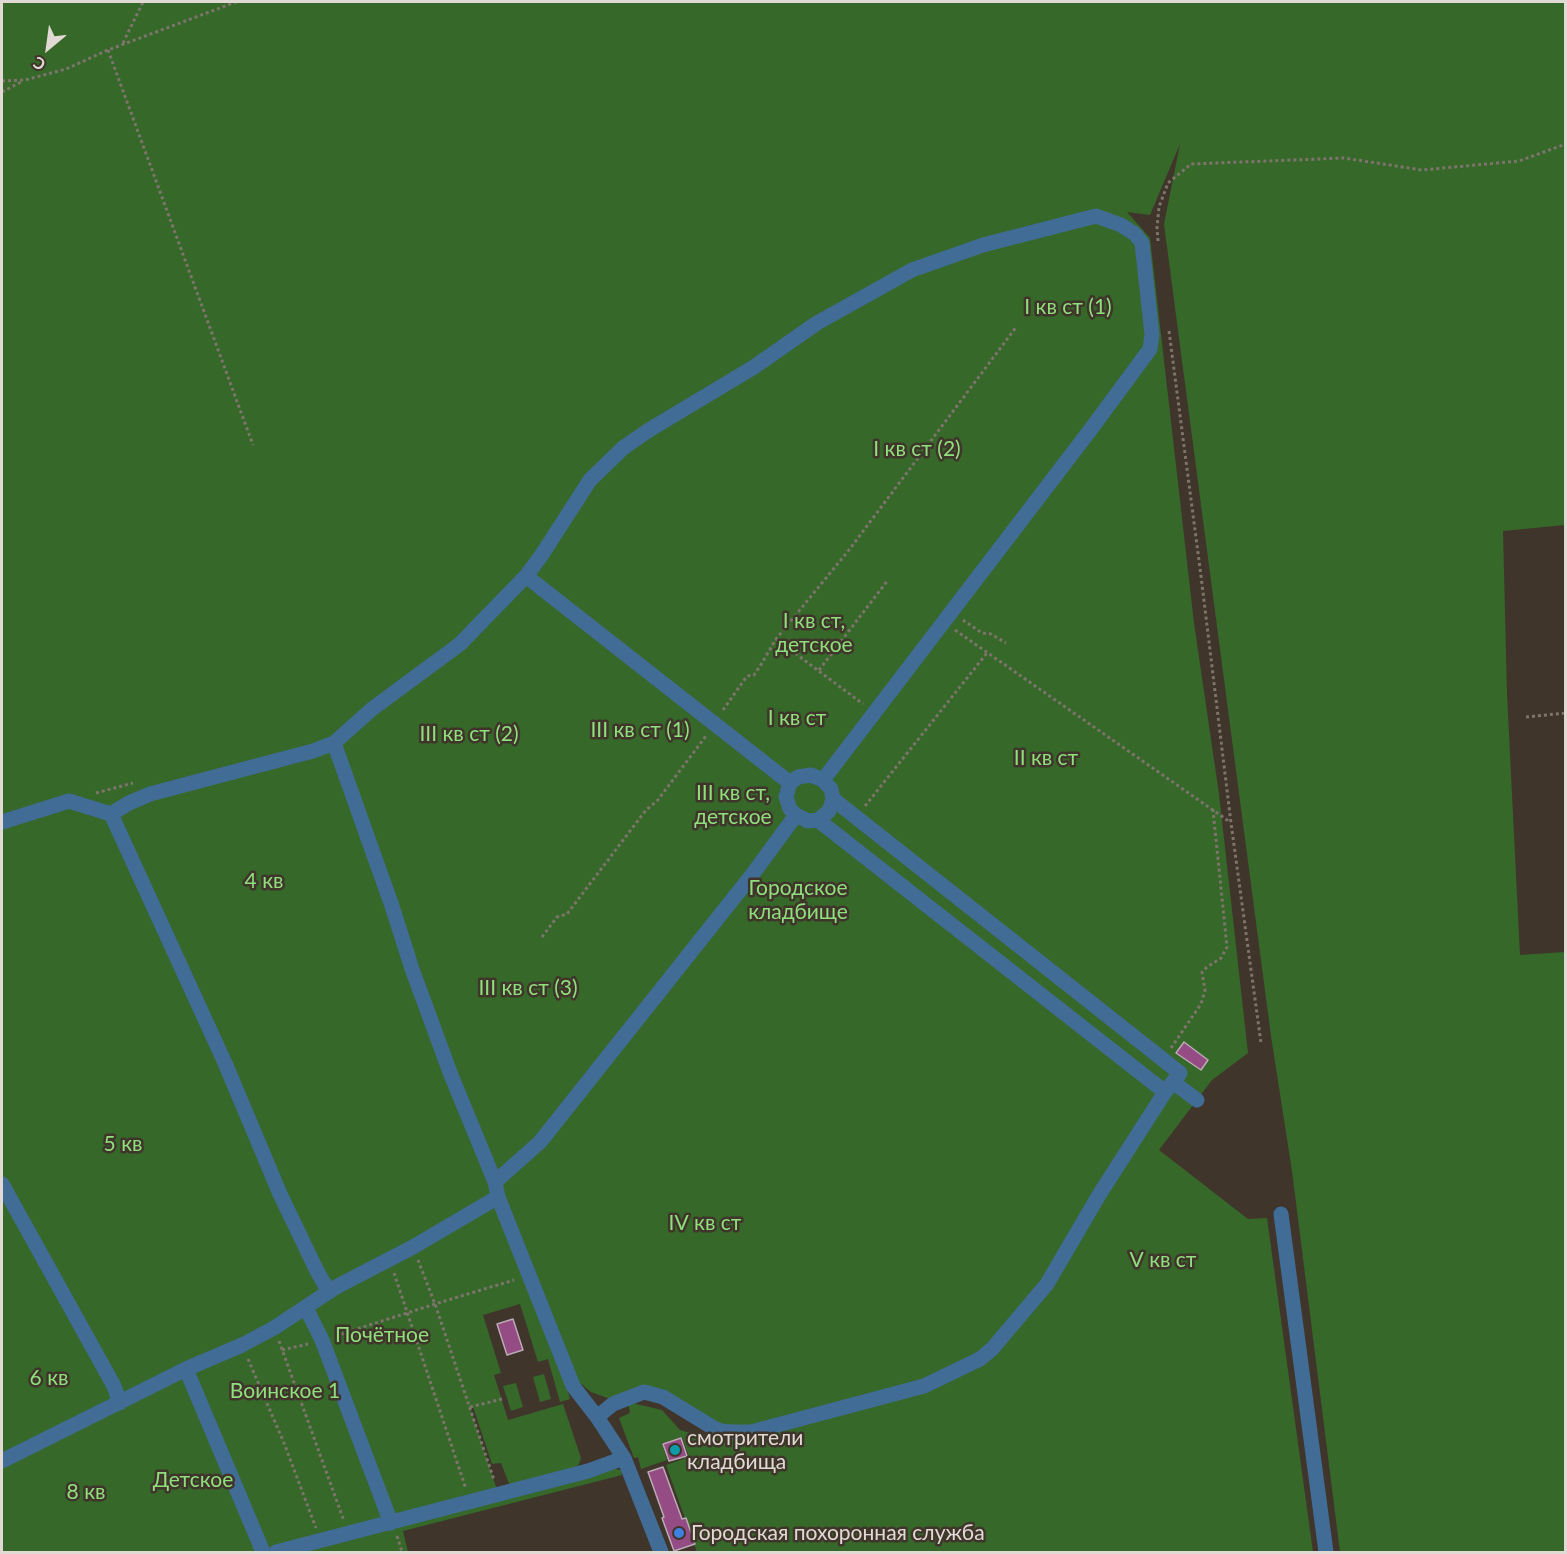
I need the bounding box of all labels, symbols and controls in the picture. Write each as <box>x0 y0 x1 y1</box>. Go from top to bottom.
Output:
north arrow <box>18 18 78 78</box>
text: С <box>30 53 48 75</box>
park label: I кв ст (1) <box>1024 294 1112 320</box>
park label: I кв ст (2) <box>873 436 961 462</box>
park label: I кв ст, детское <box>775 608 853 658</box>
park label: I кв ст <box>768 705 826 731</box>
park label: III кв ст (1) <box>590 717 690 743</box>
park label: III кв ст (2) <box>419 721 519 747</box>
park label: II кв ст <box>1014 745 1078 771</box>
park label: III кв ст, детское <box>694 780 772 830</box>
park label: 4 кв <box>245 868 283 894</box>
park label: Городское кладбище <box>748 875 848 925</box>
park label: III кв ст (3) <box>478 975 578 1001</box>
park label: 5 кв <box>104 1131 142 1157</box>
park label: IV кв ст <box>669 1210 741 1236</box>
park label: V кв ст <box>1130 1247 1196 1273</box>
park label: Почётное <box>335 1322 429 1348</box>
park label: 6 кв <box>30 1365 68 1391</box>
park label: Воинское 1 <box>230 1378 340 1404</box>
place label: смотрители кладбища <box>687 1425 803 1475</box>
marker: смотрители кладбища <box>668 1443 682 1457</box>
park label: Детское <box>153 1467 233 1493</box>
park label: 8 кв <box>67 1479 105 1505</box>
place label: Городская похоронная служба <box>691 1520 985 1546</box>
marker: Городская похоронная служба <box>672 1526 686 1540</box>

